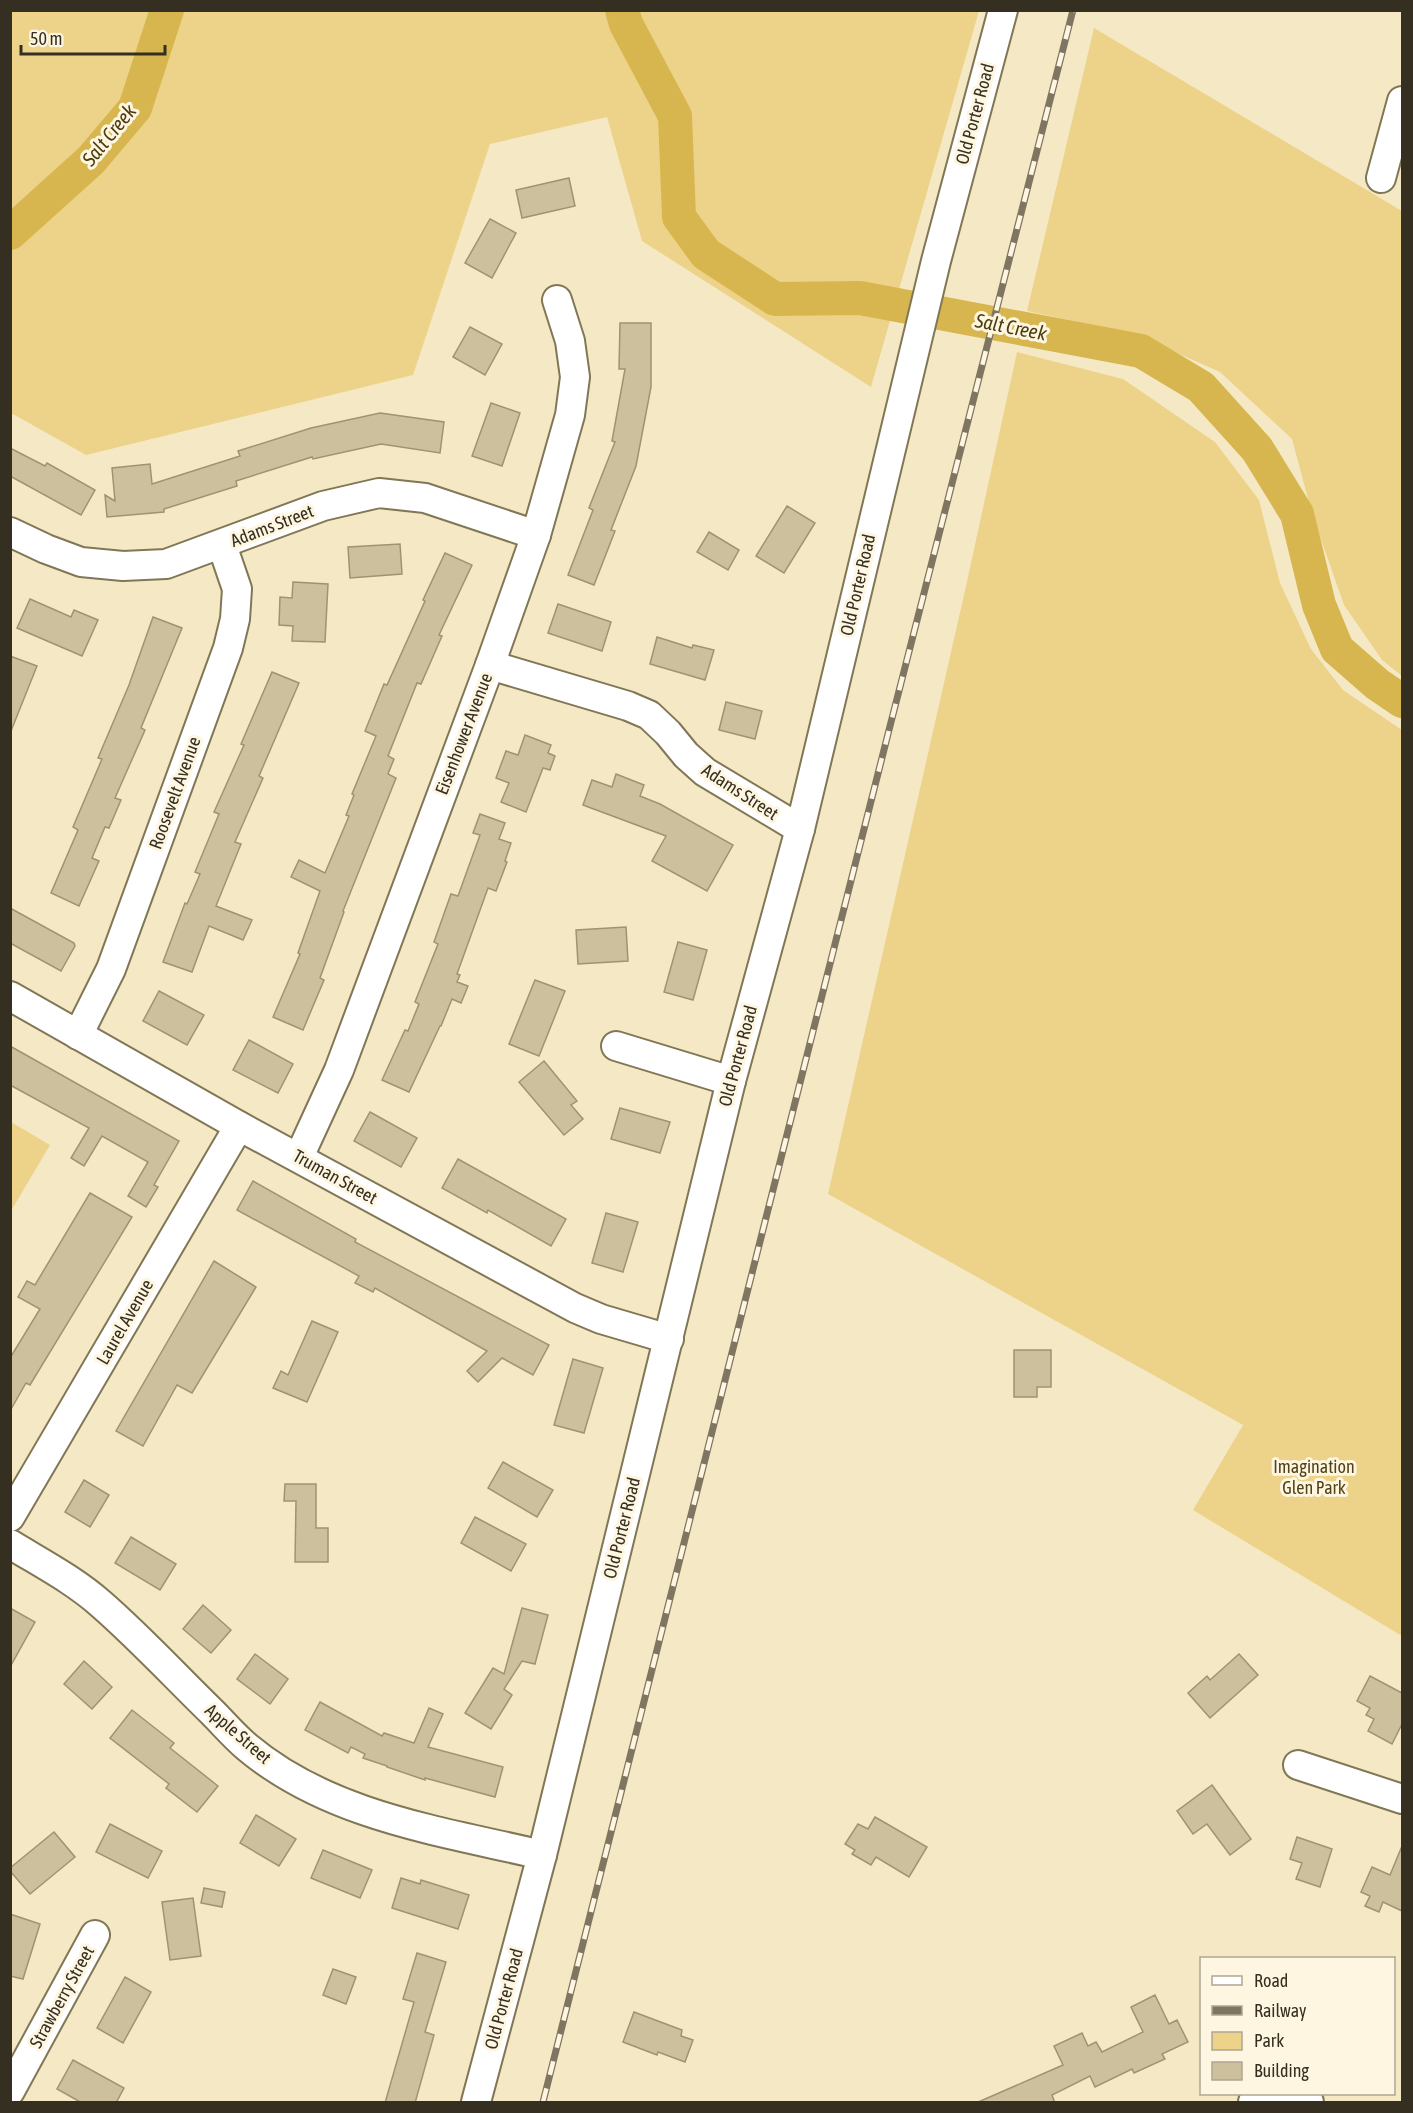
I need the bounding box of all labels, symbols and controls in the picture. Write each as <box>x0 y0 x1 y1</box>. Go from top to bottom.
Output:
scale bar <box>21 18 165 56</box>
text: 50 m <box>30 28 62 49</box>
street label: Old Porter Road <box>951 61 998 167</box>
water label: Salt Creek <box>76 99 140 171</box>
water label: Salt Creek <box>972 308 1049 345</box>
street label: Adams Street <box>227 500 316 551</box>
street label: Old Porter Road <box>836 532 879 638</box>
street label: Eisenhower Avenue <box>431 670 496 798</box>
street label: Roosevelt Avenue <box>144 734 205 852</box>
street label: Adams Street <box>698 759 782 824</box>
street label: Old Porter Road <box>714 1003 761 1109</box>
street label: Truman Street <box>290 1145 381 1208</box>
street label: Laurel Avenue <box>92 1276 157 1368</box>
park label: Imagination Glen Park <box>1273 1456 1355 1498</box>
street label: Old Porter Road <box>599 1475 644 1581</box>
street label: Apple Street <box>201 1699 276 1768</box>
street label: Strawberry Street <box>25 1942 98 2051</box>
street label: Old Porter Road <box>480 1946 527 2052</box>
legend <box>1200 1957 1395 2095</box>
text: Road <box>1254 1970 1288 1991</box>
text: Railway <box>1254 2000 1306 2021</box>
text: Park <box>1254 2030 1284 2051</box>
text: Building <box>1254 2060 1309 2081</box>

